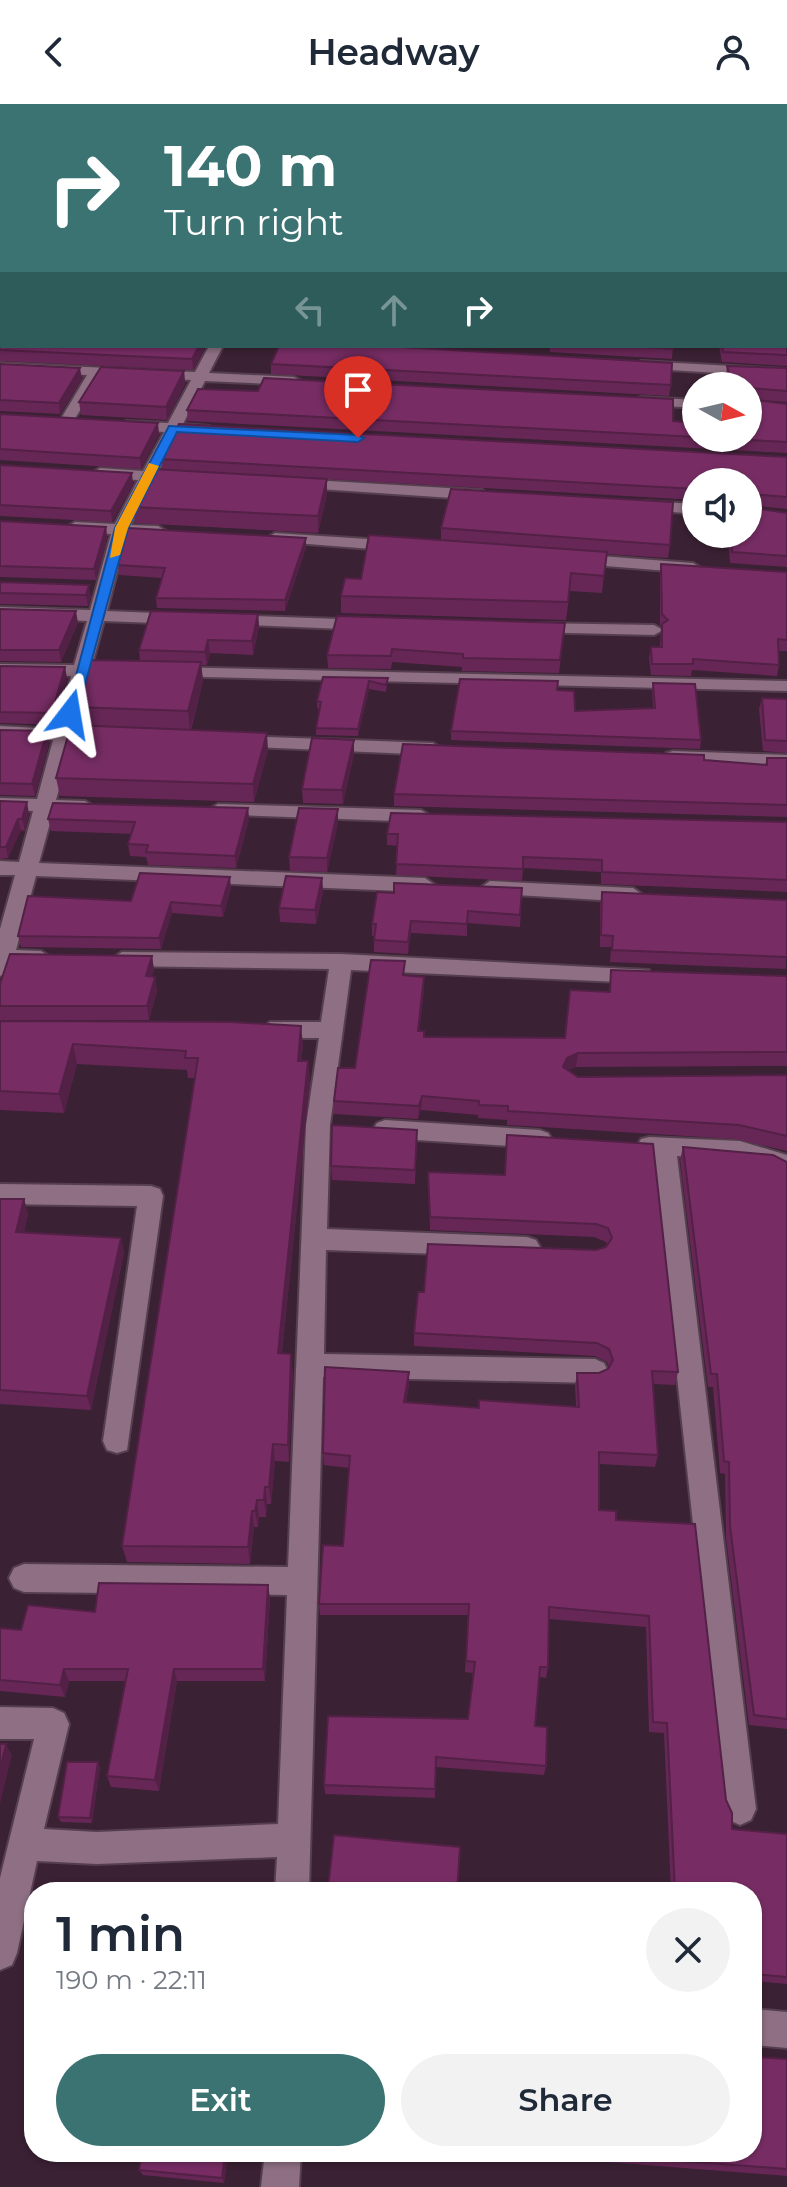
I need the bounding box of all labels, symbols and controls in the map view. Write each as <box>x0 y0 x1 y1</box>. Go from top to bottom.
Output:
icon: back <box>32 30 76 74</box>
text: Headway <box>307 30 480 74</box>
icon: person <box>711 30 755 74</box>
text: 140 m <box>164 132 337 200</box>
icon: right <box>32 136 136 240</box>
text: Turn right <box>164 200 344 244</box>
icon: left <box>288 288 332 332</box>
icon: ahead <box>372 288 416 332</box>
icon: right <box>456 288 500 332</box>
pin <box>324 356 392 438</box>
icon: arrive <box>336 368 380 412</box>
north arrow <box>682 372 762 452</box>
map controls <box>682 372 762 548</box>
button: sound <box>682 468 762 548</box>
position arrow <box>28 672 112 756</box>
text: 1 min <box>56 1905 185 1963</box>
button: close <box>646 1908 730 1992</box>
text: 190 m · 22:11 <box>56 1964 207 1996</box>
button: Exit <box>56 2054 385 2146</box>
button: Share <box>401 2054 730 2146</box>

